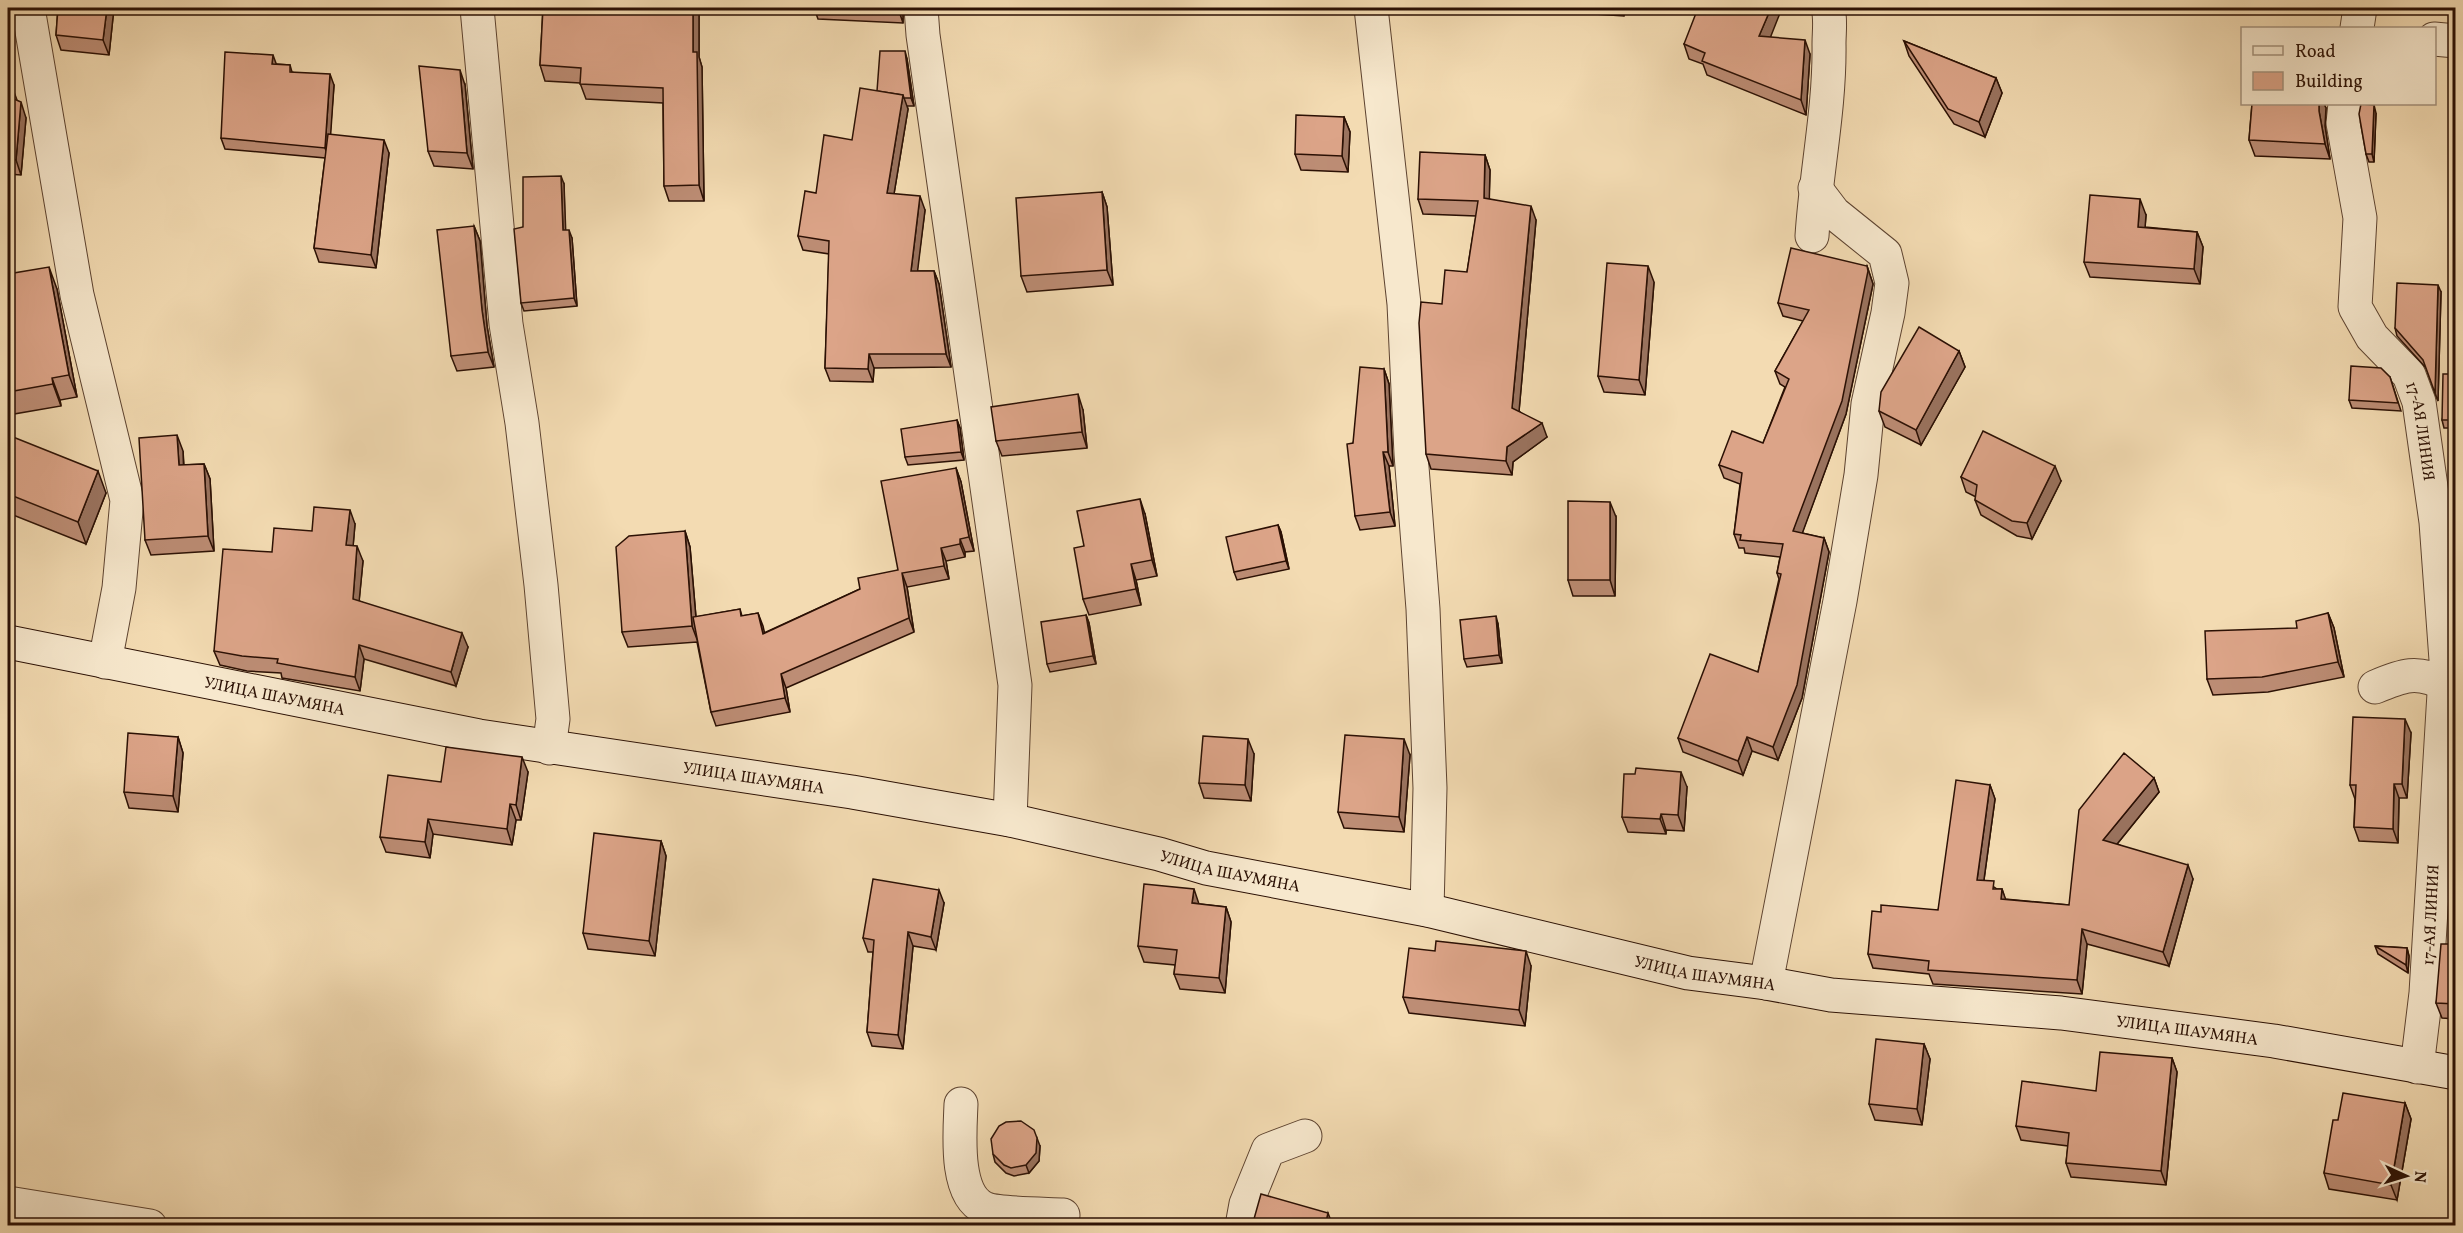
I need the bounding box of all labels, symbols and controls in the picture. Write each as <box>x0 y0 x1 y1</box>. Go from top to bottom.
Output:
legend <box>2241 27 2436 105</box>
text: Road <box>2295 40 2336 65</box>
text: Building <box>2295 70 2363 95</box>
street label: 17-АЯ ЛИНИЯ <box>2399 379 2439 483</box>
street label: УЛИЦА ШАУМЯНА <box>202 672 347 722</box>
street label: УЛИЦА ШАУМЯНА <box>681 758 826 801</box>
street label: УЛИЦА ШАУМЯНА <box>1157 846 1302 899</box>
street label: 17-АЯ ЛИНИЯ <box>2418 864 2446 966</box>
street label: УЛИЦА ШАУМЯНА <box>1632 951 1777 998</box>
street label: УЛИЦА ШАУМЯНА <box>2115 1011 2259 1052</box>
north arrow <box>2376 1146 2436 1206</box>
text: N <box>2408 1170 2430 1184</box>

